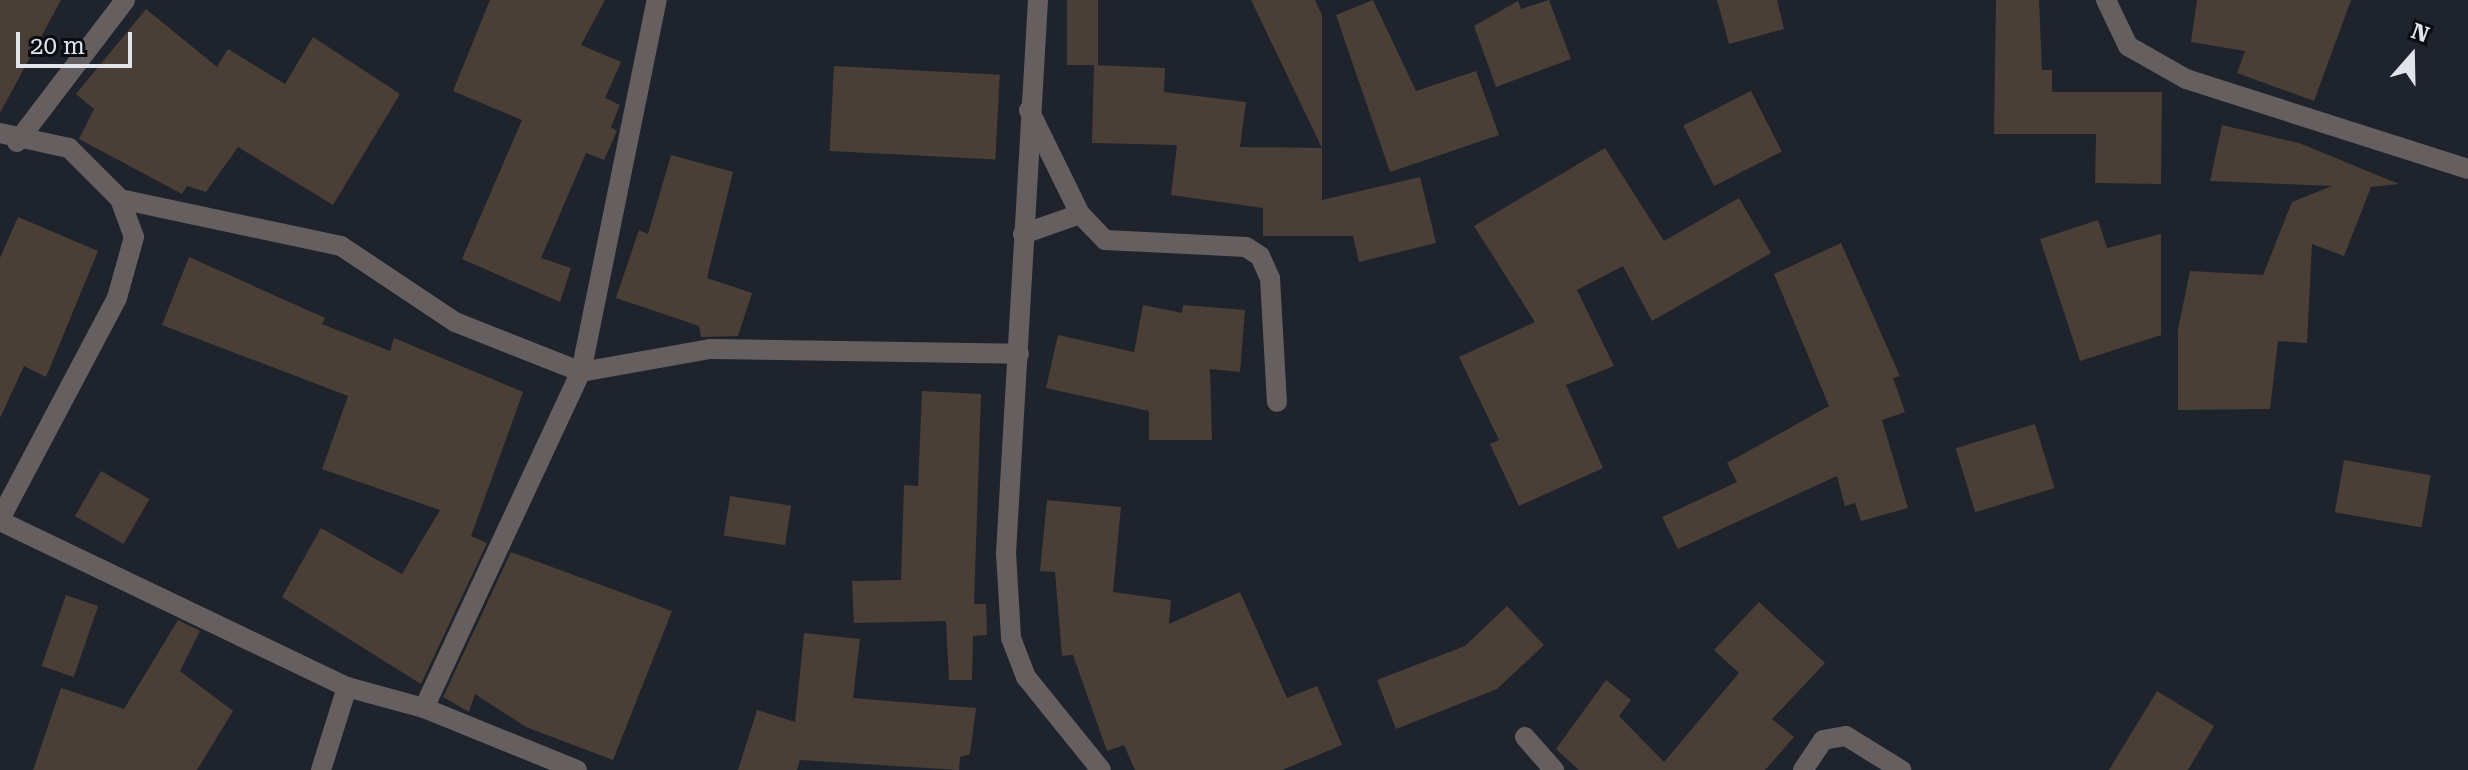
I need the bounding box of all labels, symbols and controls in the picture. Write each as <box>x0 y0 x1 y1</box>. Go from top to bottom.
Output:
scale bar <box>20 16 136 66</box>
north arrow <box>2372 16 2452 96</box>
text: N <box>2408 18 2433 48</box>
text: 20 m <box>30 32 85 60</box>

